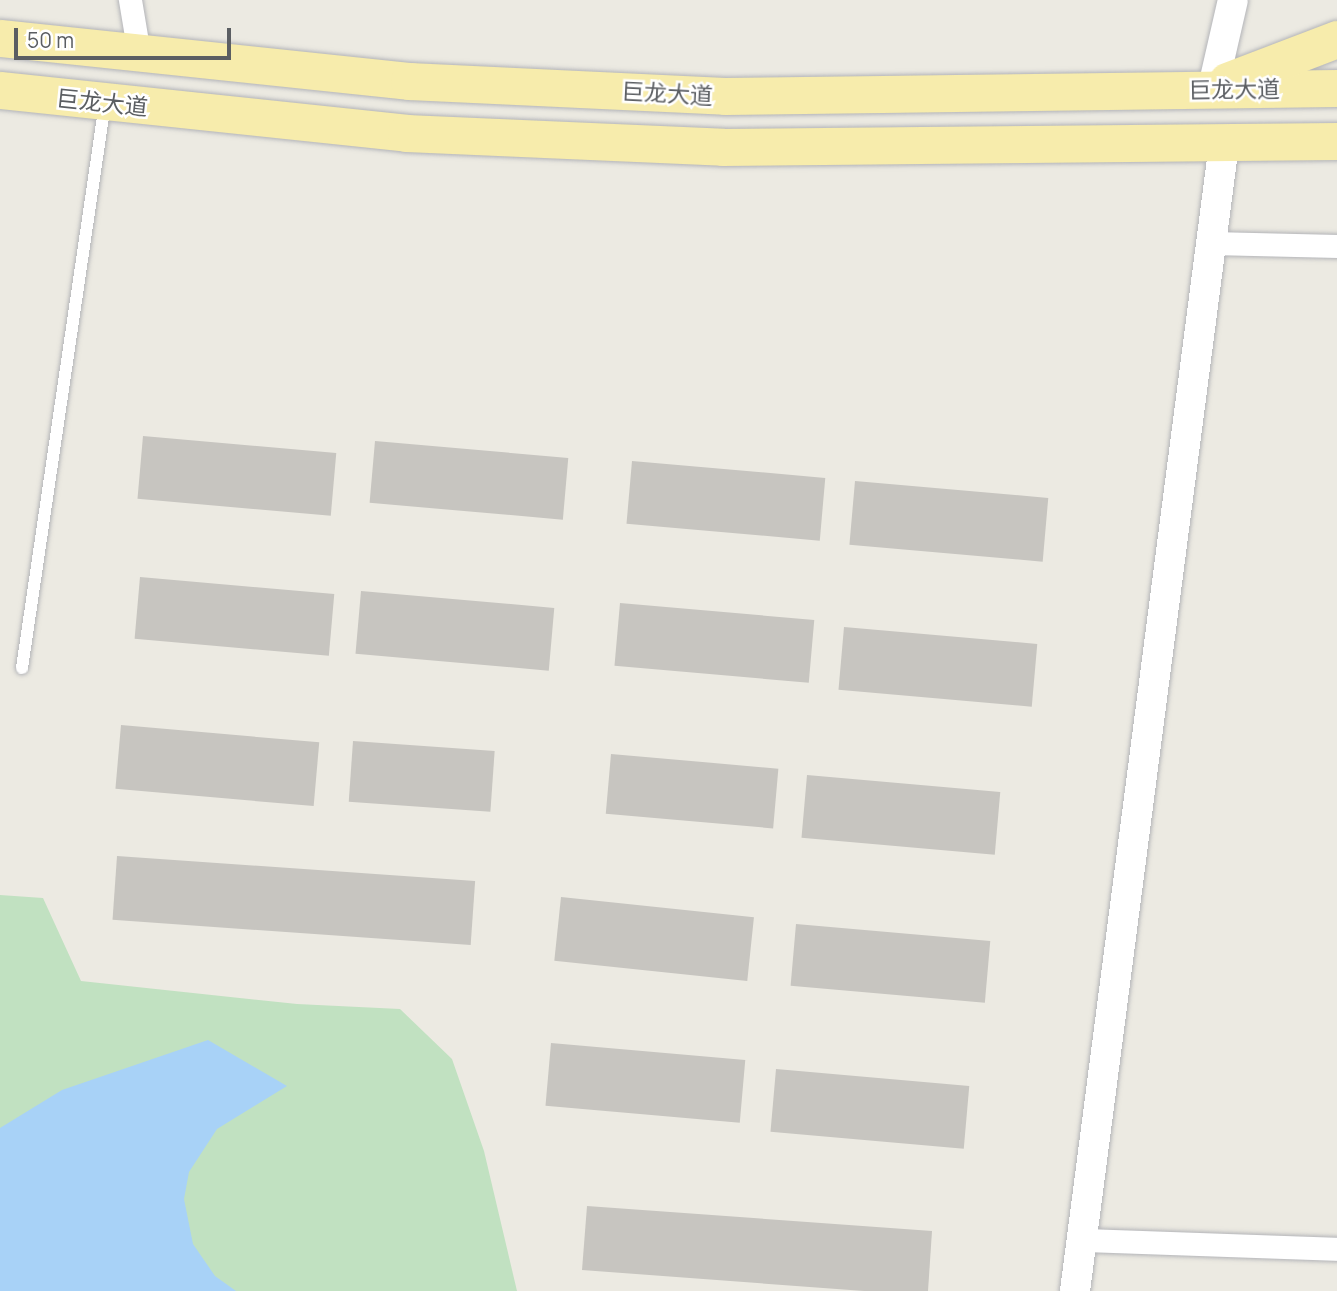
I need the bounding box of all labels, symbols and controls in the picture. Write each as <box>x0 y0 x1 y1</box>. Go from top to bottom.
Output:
scale bar <box>18 14 234 58</box>
text: 50 m <box>27 26 74 54</box>
street label: 巨龙大道 <box>1188 74 1280 104</box>
street label: 巨龙大道 <box>620 77 714 109</box>
street label: 巨龙大道 <box>55 83 149 121</box>

